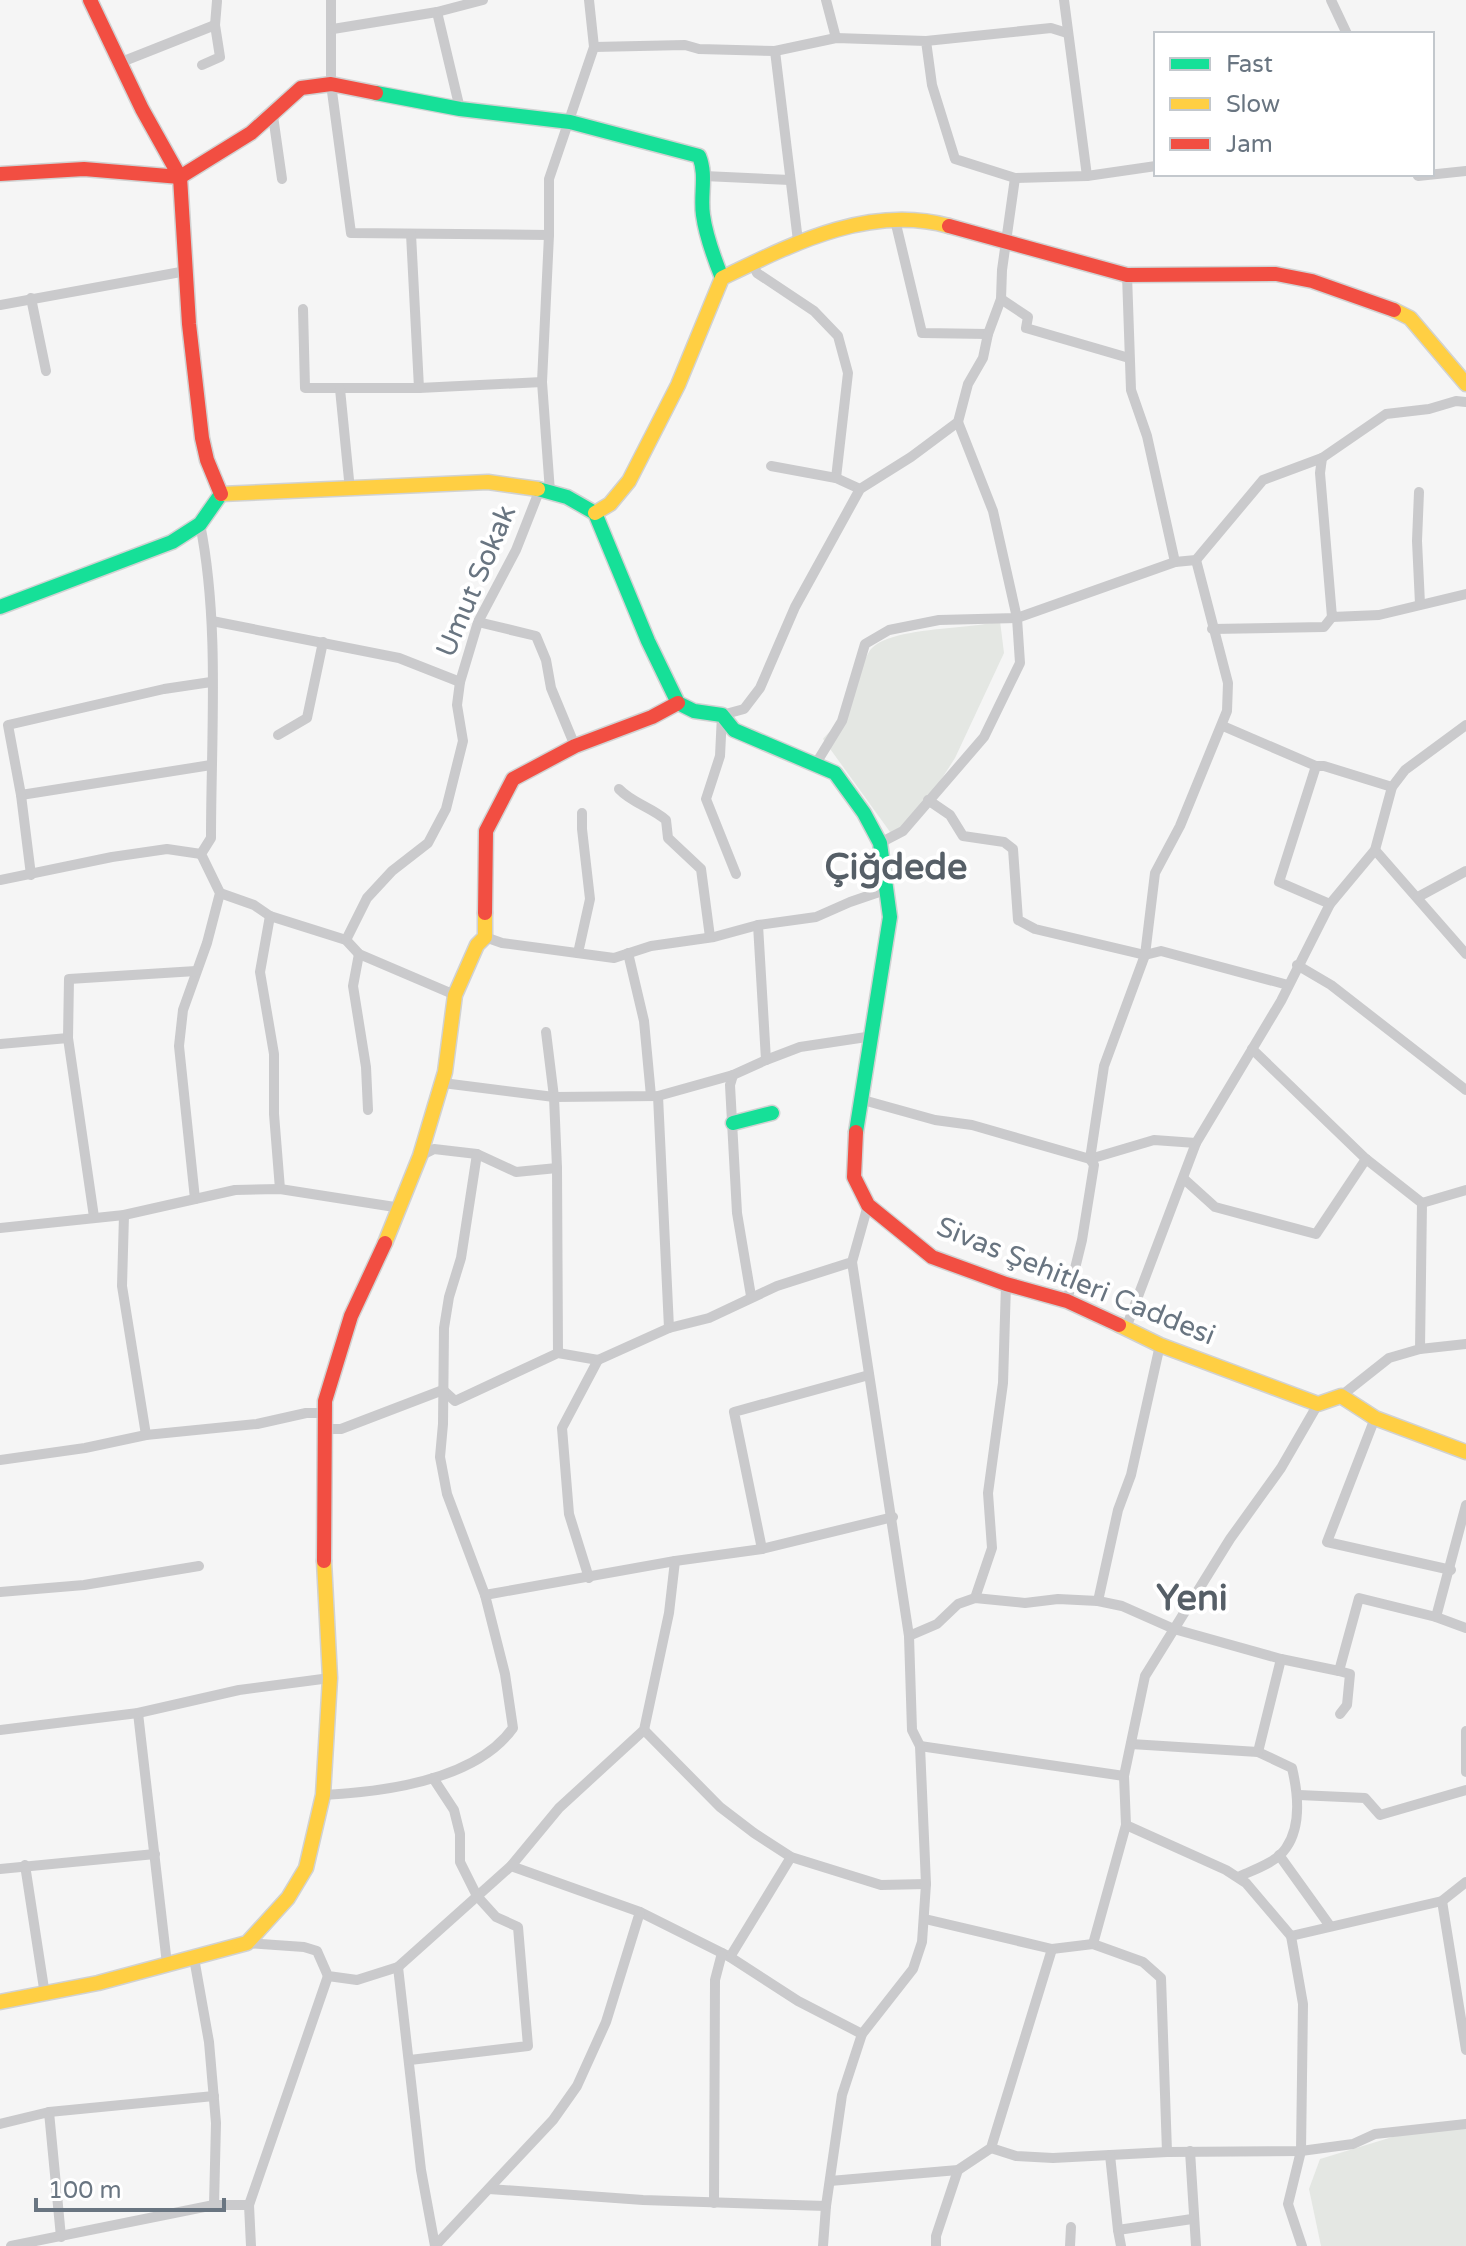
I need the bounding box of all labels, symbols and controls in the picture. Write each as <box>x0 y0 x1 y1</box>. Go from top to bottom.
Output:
legend <box>1154 32 1434 176</box>
text: Fast <box>1226 50 1273 79</box>
text: Slow <box>1226 90 1280 119</box>
text: Jam <box>1226 130 1273 159</box>
street label: Umut Sokak <box>429 500 523 662</box>
district label: Çiğdede <box>825 846 967 889</box>
street label: Sivas Şehitleri Caddesi <box>932 1210 1220 1352</box>
district label: Yeni <box>1156 1577 1228 1620</box>
scale bar <box>36 2162 224 2212</box>
text: 100 m <box>48 2176 122 2205</box>

